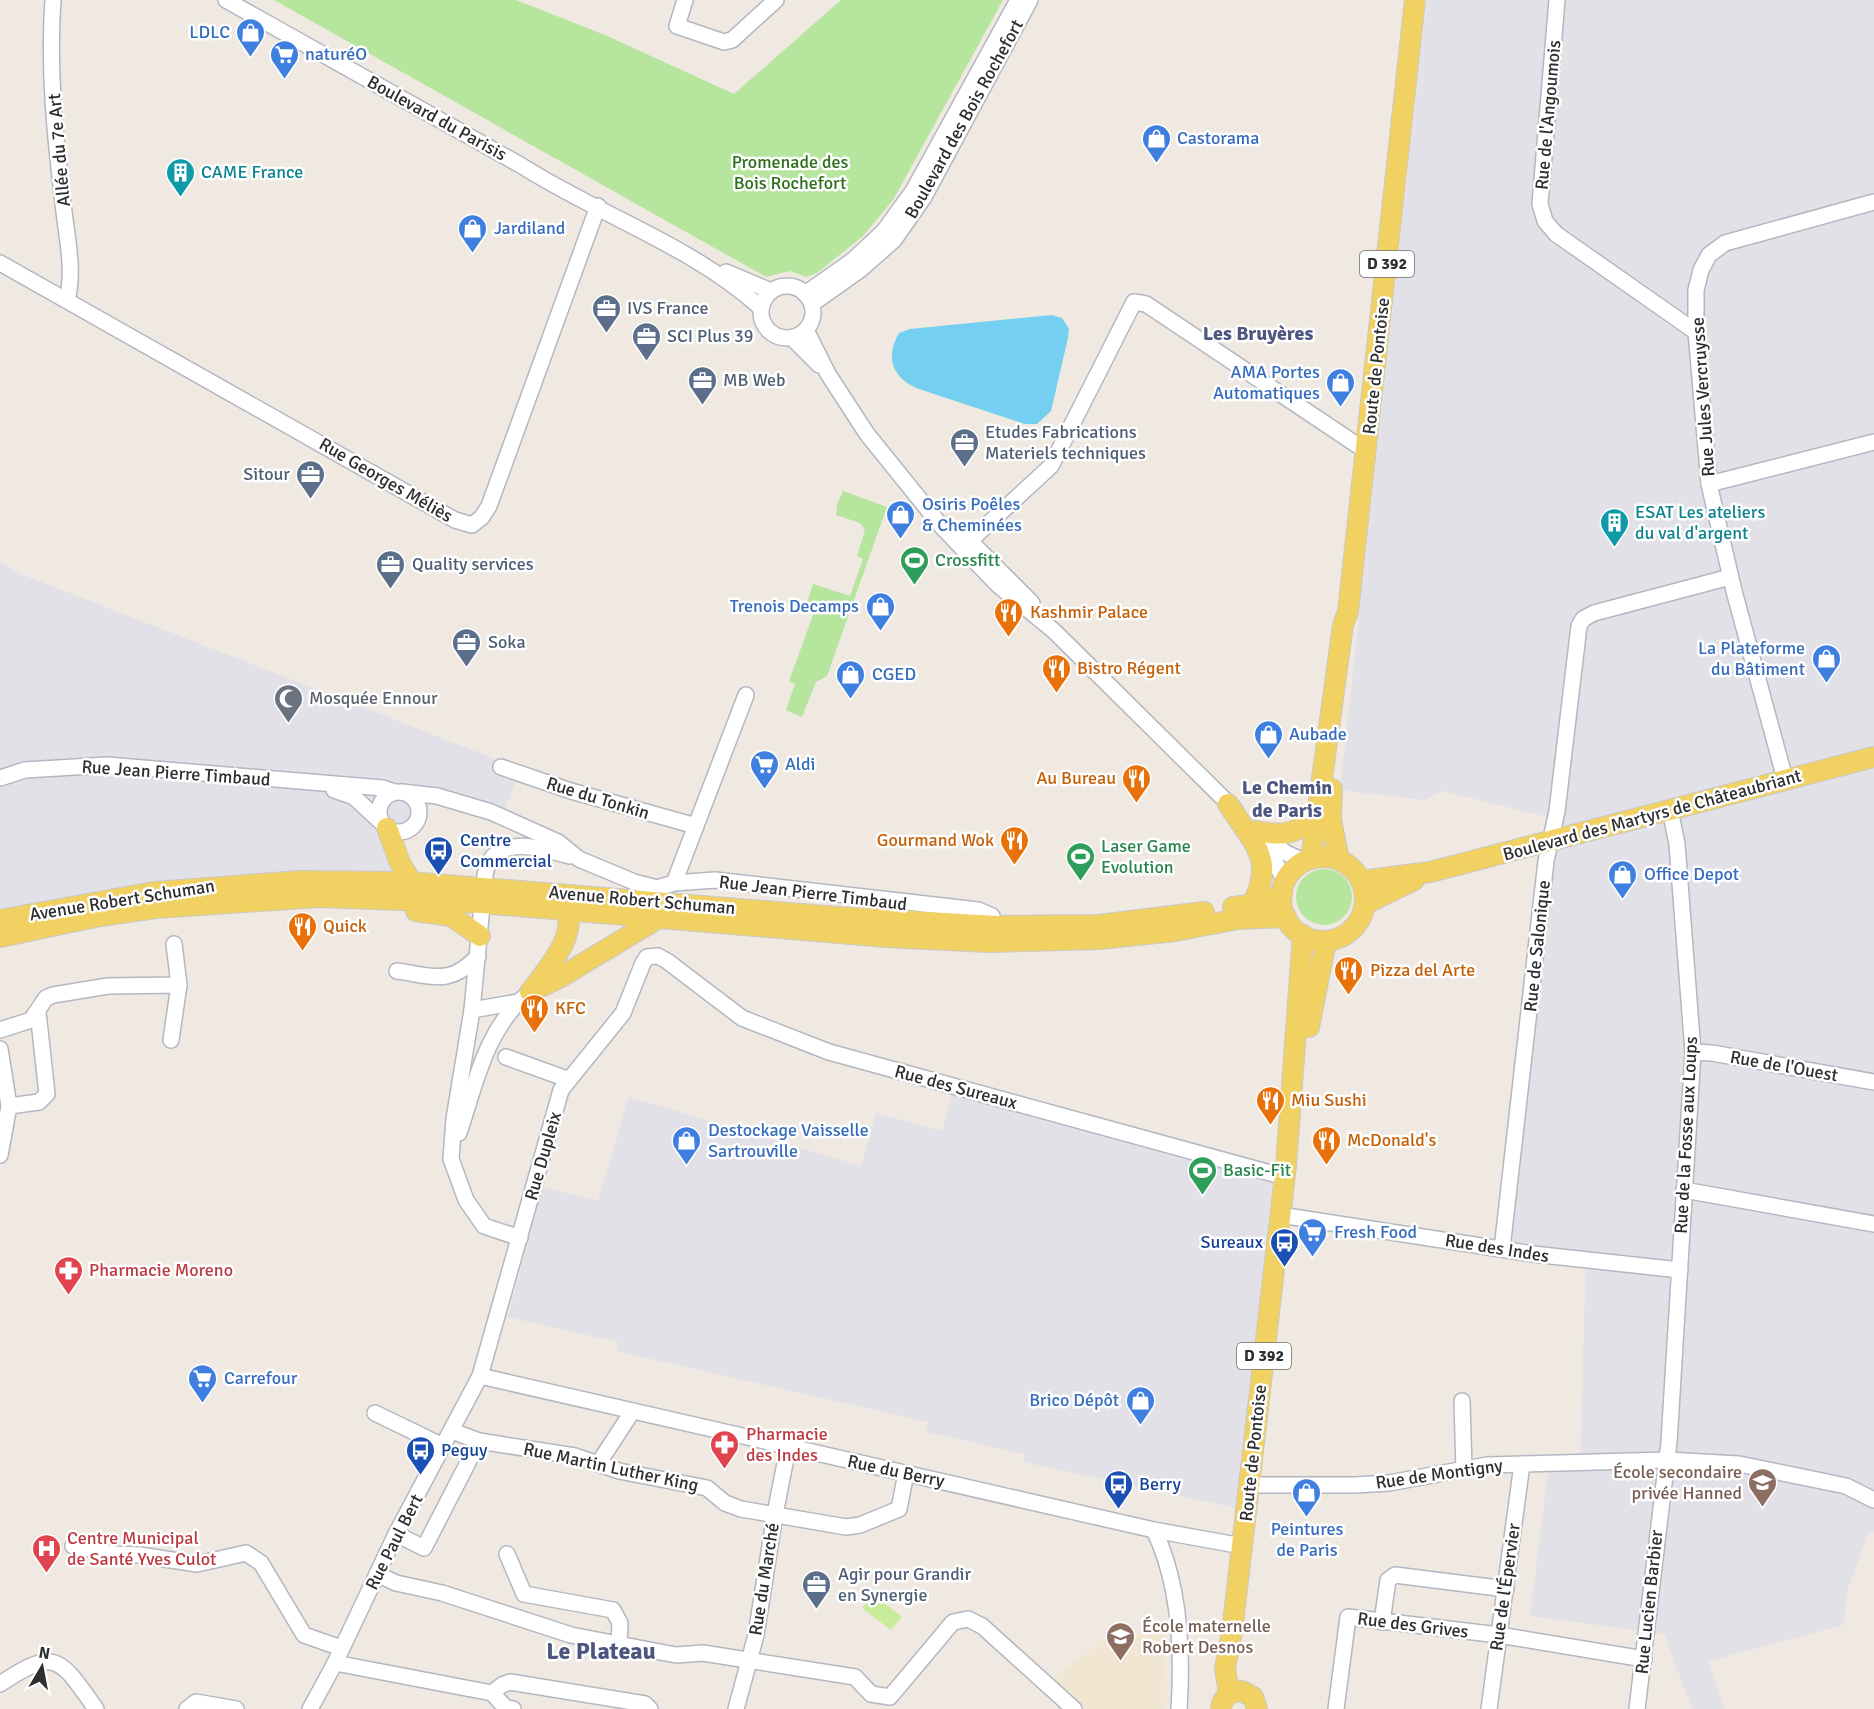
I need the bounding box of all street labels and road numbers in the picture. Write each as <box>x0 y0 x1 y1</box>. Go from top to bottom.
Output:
street label: Boulevard des Bois Rochefort <box>900 16 1028 222</box>
street label: Rue de l'Angoumois <box>1530 39 1566 191</box>
street label: Boulevard du Parisis <box>363 71 511 165</box>
street label: Allée du 7e Art <box>43 93 75 207</box>
road number: D 392 <box>1360 251 1414 277</box>
street label: Route de Pontoise <box>1358 296 1394 436</box>
street label: Rue Jules Vercruysse <box>1686 316 1720 478</box>
street label: Rue Georges Méliès <box>315 433 457 527</box>
street label: Rue Jean Pierre Timbaud <box>81 755 271 791</box>
street label: Boulevard des Martyrs de Châteaubriant <box>1500 764 1804 866</box>
street label: Rue du Tonkin <box>544 772 652 824</box>
street label: Rue Jean Pierre Timbaud <box>718 871 908 915</box>
street label: Avenue Robert Schuman <box>28 874 216 926</box>
street label: Rue de Salonique <box>1519 879 1555 1013</box>
street label: Avenue Robert Schuman <box>548 881 736 919</box>
street label: Rue de la Fosse aux Loups <box>1670 1036 1702 1234</box>
street label: Rue de l'Ouest <box>1728 1046 1840 1086</box>
street label: Rue des Sureaux <box>892 1060 1020 1114</box>
street label: Rue Dupleix <box>520 1108 566 1203</box>
street label: Rue des Indes <box>1443 1229 1551 1267</box>
road number: D 392 <box>1237 1343 1291 1369</box>
street label: Route de Pontoise <box>1235 1383 1271 1523</box>
street label: Rue Martin Luther King <box>521 1438 701 1496</box>
street label: Rue du Berry <box>846 1450 947 1492</box>
street label: Rue de Montigny <box>1374 1454 1505 1494</box>
street label: Rue Paul Bert <box>360 1490 428 1594</box>
street label: Rue du Marché <box>744 1521 784 1637</box>
street label: Rue de l'Épervier <box>1485 1521 1525 1652</box>
street label: Rue Lucien Barbier <box>1630 1528 1668 1675</box>
street label: Rue des Grives <box>1356 1607 1470 1643</box>

